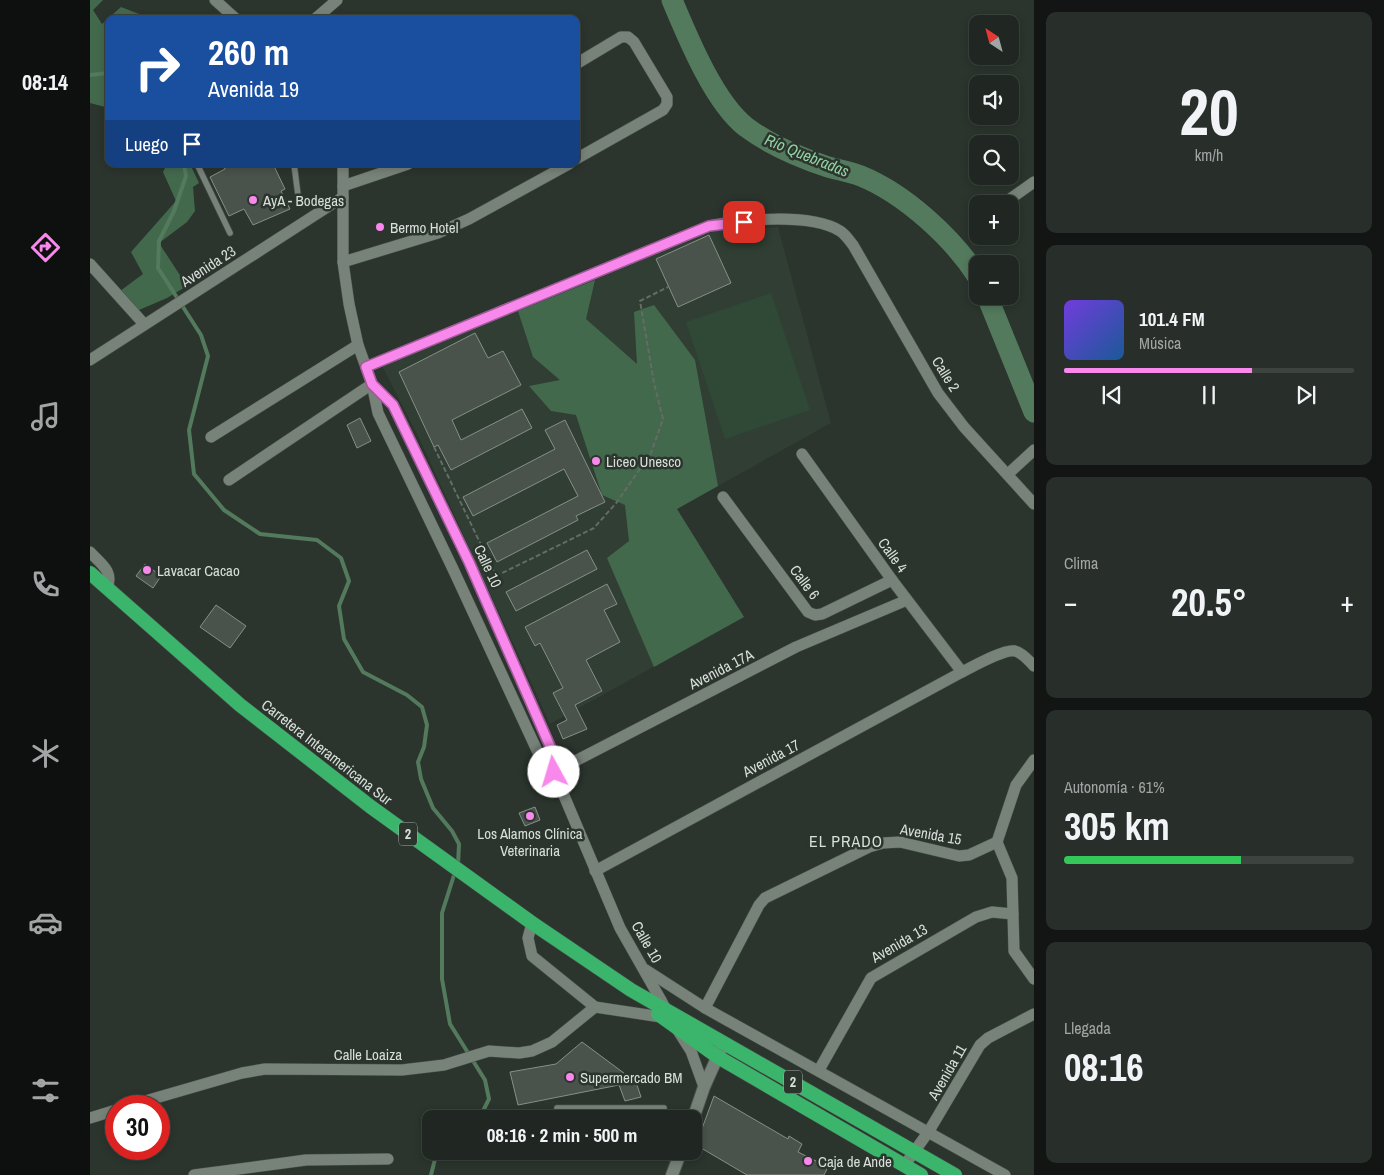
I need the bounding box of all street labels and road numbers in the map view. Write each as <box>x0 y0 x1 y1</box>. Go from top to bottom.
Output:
street label: Avenida 23 <box>175 240 240 292</box>
street label: Calle 2 <box>927 352 965 396</box>
street label: Calle 4 <box>873 533 913 577</box>
street label: Calle 10 <box>469 541 507 591</box>
street label: Calle 6 <box>785 560 825 604</box>
street label: Avenida 17A <box>684 643 758 695</box>
street label: Carretera Interamericana Sur <box>257 694 397 810</box>
street label: Avenida 17 <box>738 734 803 782</box>
street label: Avenida 15 <box>898 818 964 850</box>
road number: 2 <box>399 822 417 846</box>
street label: Calle 10 <box>627 917 667 967</box>
street label: Avenida 13 <box>866 918 931 968</box>
street label: Avenida 11 <box>922 1040 971 1105</box>
street label: Calle Loaiza <box>334 1044 402 1065</box>
road number: 2 <box>784 1070 802 1094</box>

